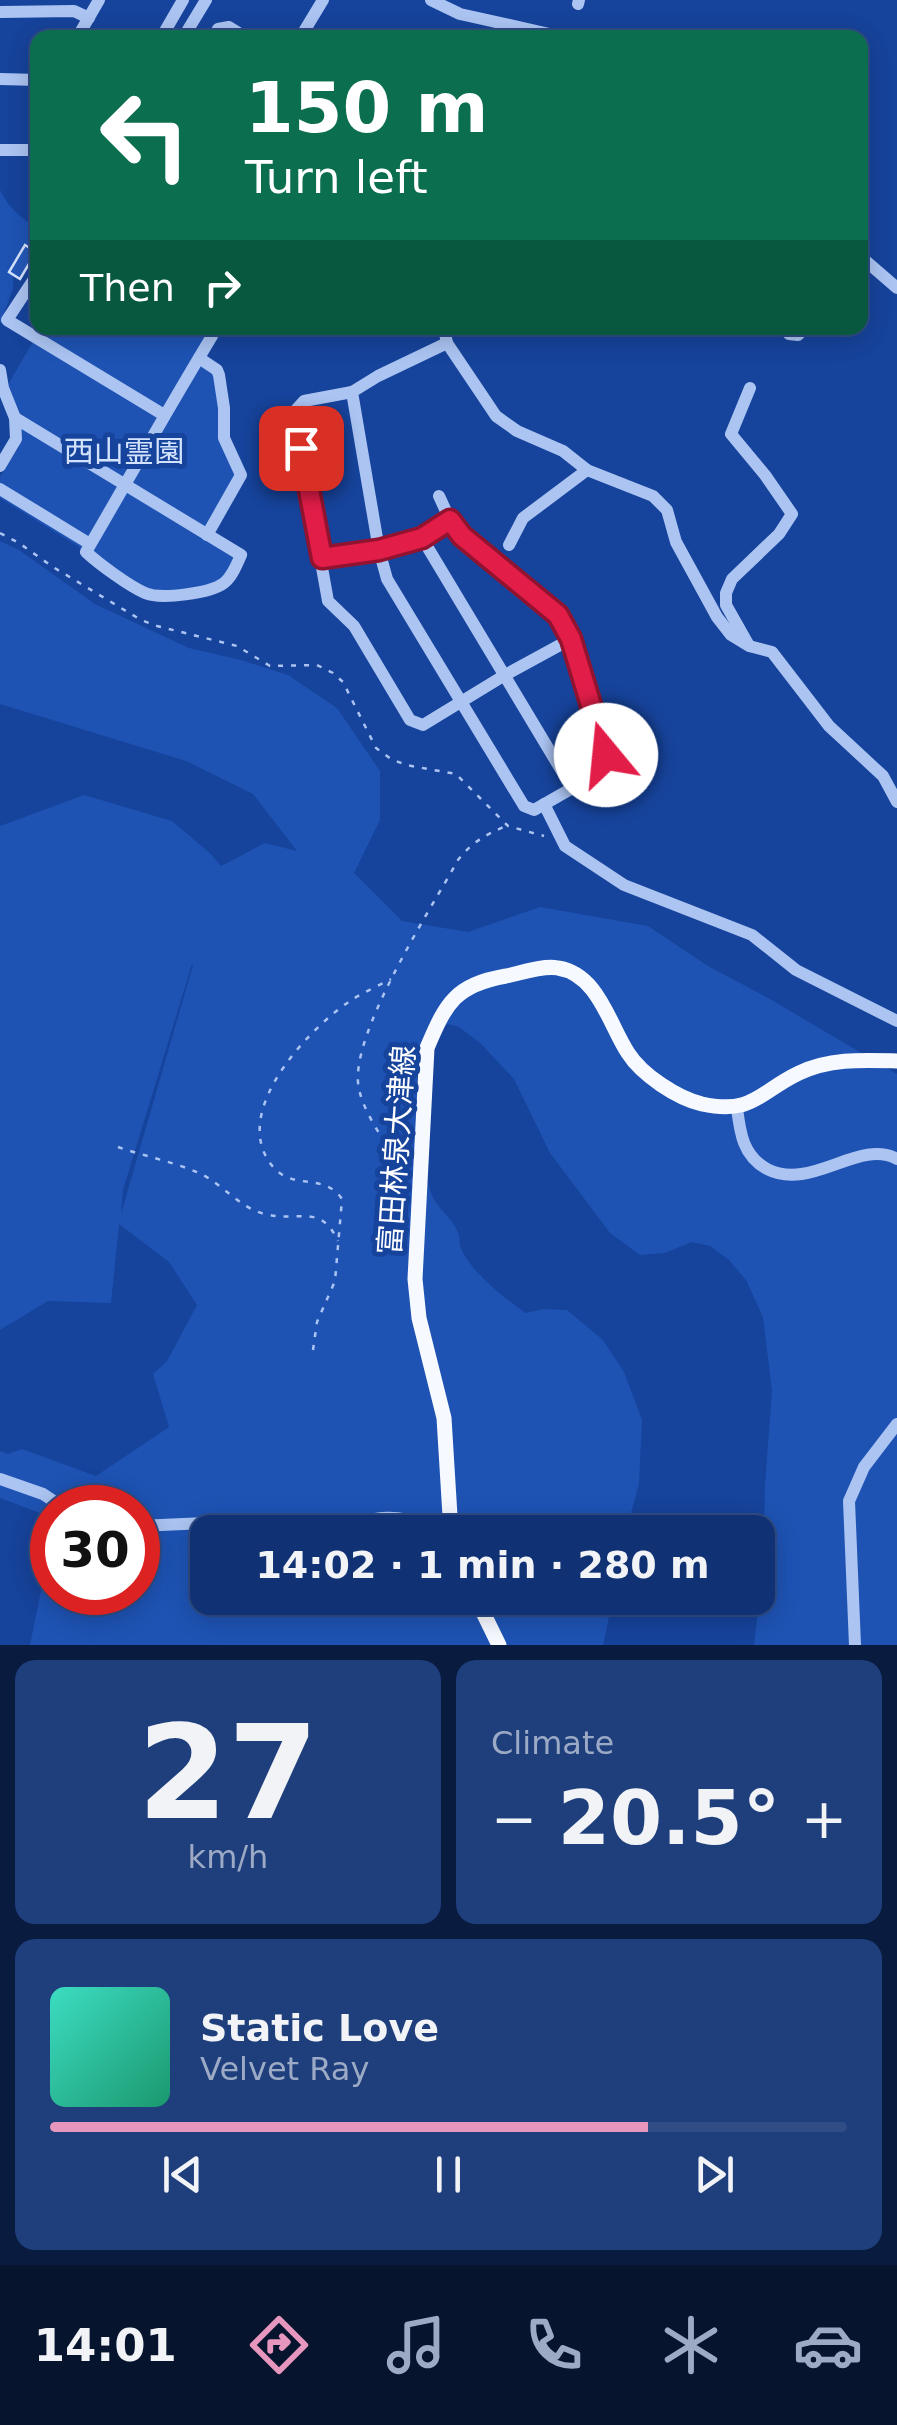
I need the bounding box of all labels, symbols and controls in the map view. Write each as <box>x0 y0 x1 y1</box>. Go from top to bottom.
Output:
text: 150 m <box>245 67 488 149</box>
icon: left <box>80 70 210 200</box>
text: Turn left <box>245 151 428 204</box>
icon: right <box>195 260 250 315</box>
text: Then <box>80 266 175 310</box>
pin <box>259 406 344 491</box>
icon: arrive <box>274 421 329 476</box>
park label: 西山霊園 <box>64 434 184 469</box>
position arrow <box>554 703 658 807</box>
street label: 富田林泉大津線 <box>372 1044 421 1256</box>
speed limit sign: 30 <box>30 1485 160 1615</box>
text: 14:02 · 1 min · 280 m <box>255 1543 710 1587</box>
text: 27 <box>138 1697 318 1849</box>
text: Climate <box>491 1724 614 1762</box>
text: 20.5° <box>558 1774 780 1862</box>
text: − <box>491 1787 537 1851</box>
text: + <box>801 1787 847 1851</box>
text: km/h <box>188 1838 268 1876</box>
text: Static Love <box>200 2006 439 2050</box>
text: Velvet Ray <box>200 2050 369 2088</box>
icon: previous <box>155 2147 210 2202</box>
icon: pause <box>421 2147 476 2202</box>
icon: next <box>687 2147 742 2202</box>
icon: directions <box>244 2310 314 2380</box>
icon: music <box>381 2310 451 2380</box>
icon: phone <box>519 2310 589 2380</box>
icon: climate <box>656 2310 726 2380</box>
icon: car <box>793 2310 863 2380</box>
text: 14:01 <box>34 2319 177 2372</box>

